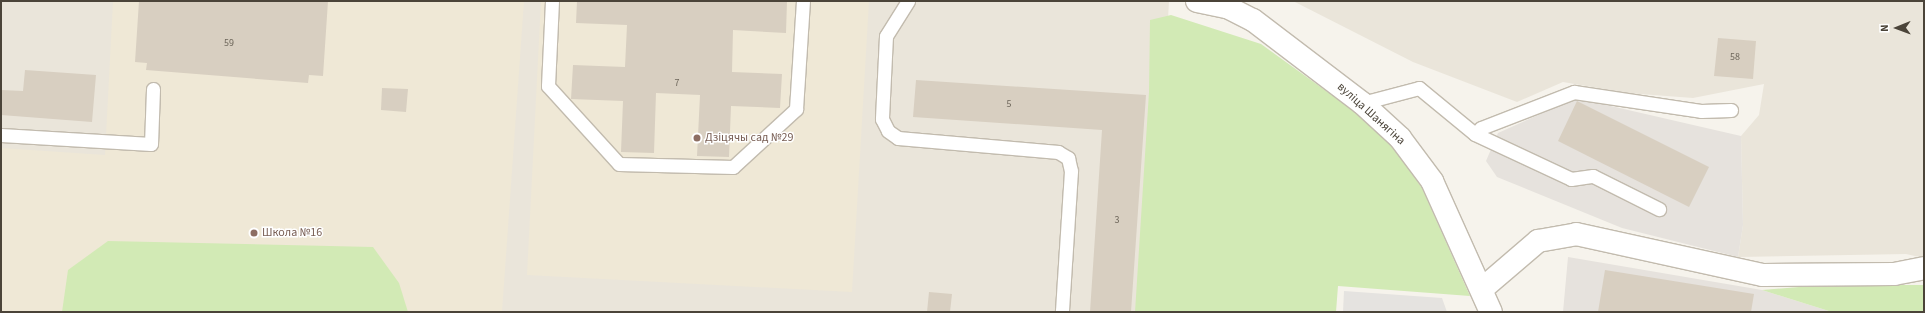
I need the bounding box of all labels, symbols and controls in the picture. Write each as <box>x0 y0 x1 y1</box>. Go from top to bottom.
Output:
north arrow <box>1877 8 1917 48</box>
text: N <box>1877 24 1892 32</box>
house number: 59 <box>224 38 234 50</box>
house number: 58 <box>1730 52 1740 64</box>
house number: 7 <box>675 78 679 90</box>
street label: вуліца Шанягіна <box>1334 80 1408 148</box>
house number: 5 <box>1007 99 1011 111</box>
place label: Дзіцячы сад №29 <box>705 131 793 145</box>
marker: Дзіцячы сад №29 <box>692 133 702 143</box>
house number: 3 <box>1115 215 1119 227</box>
place label: Школа №16 <box>262 226 322 240</box>
marker: Школа №16 <box>249 228 259 238</box>

